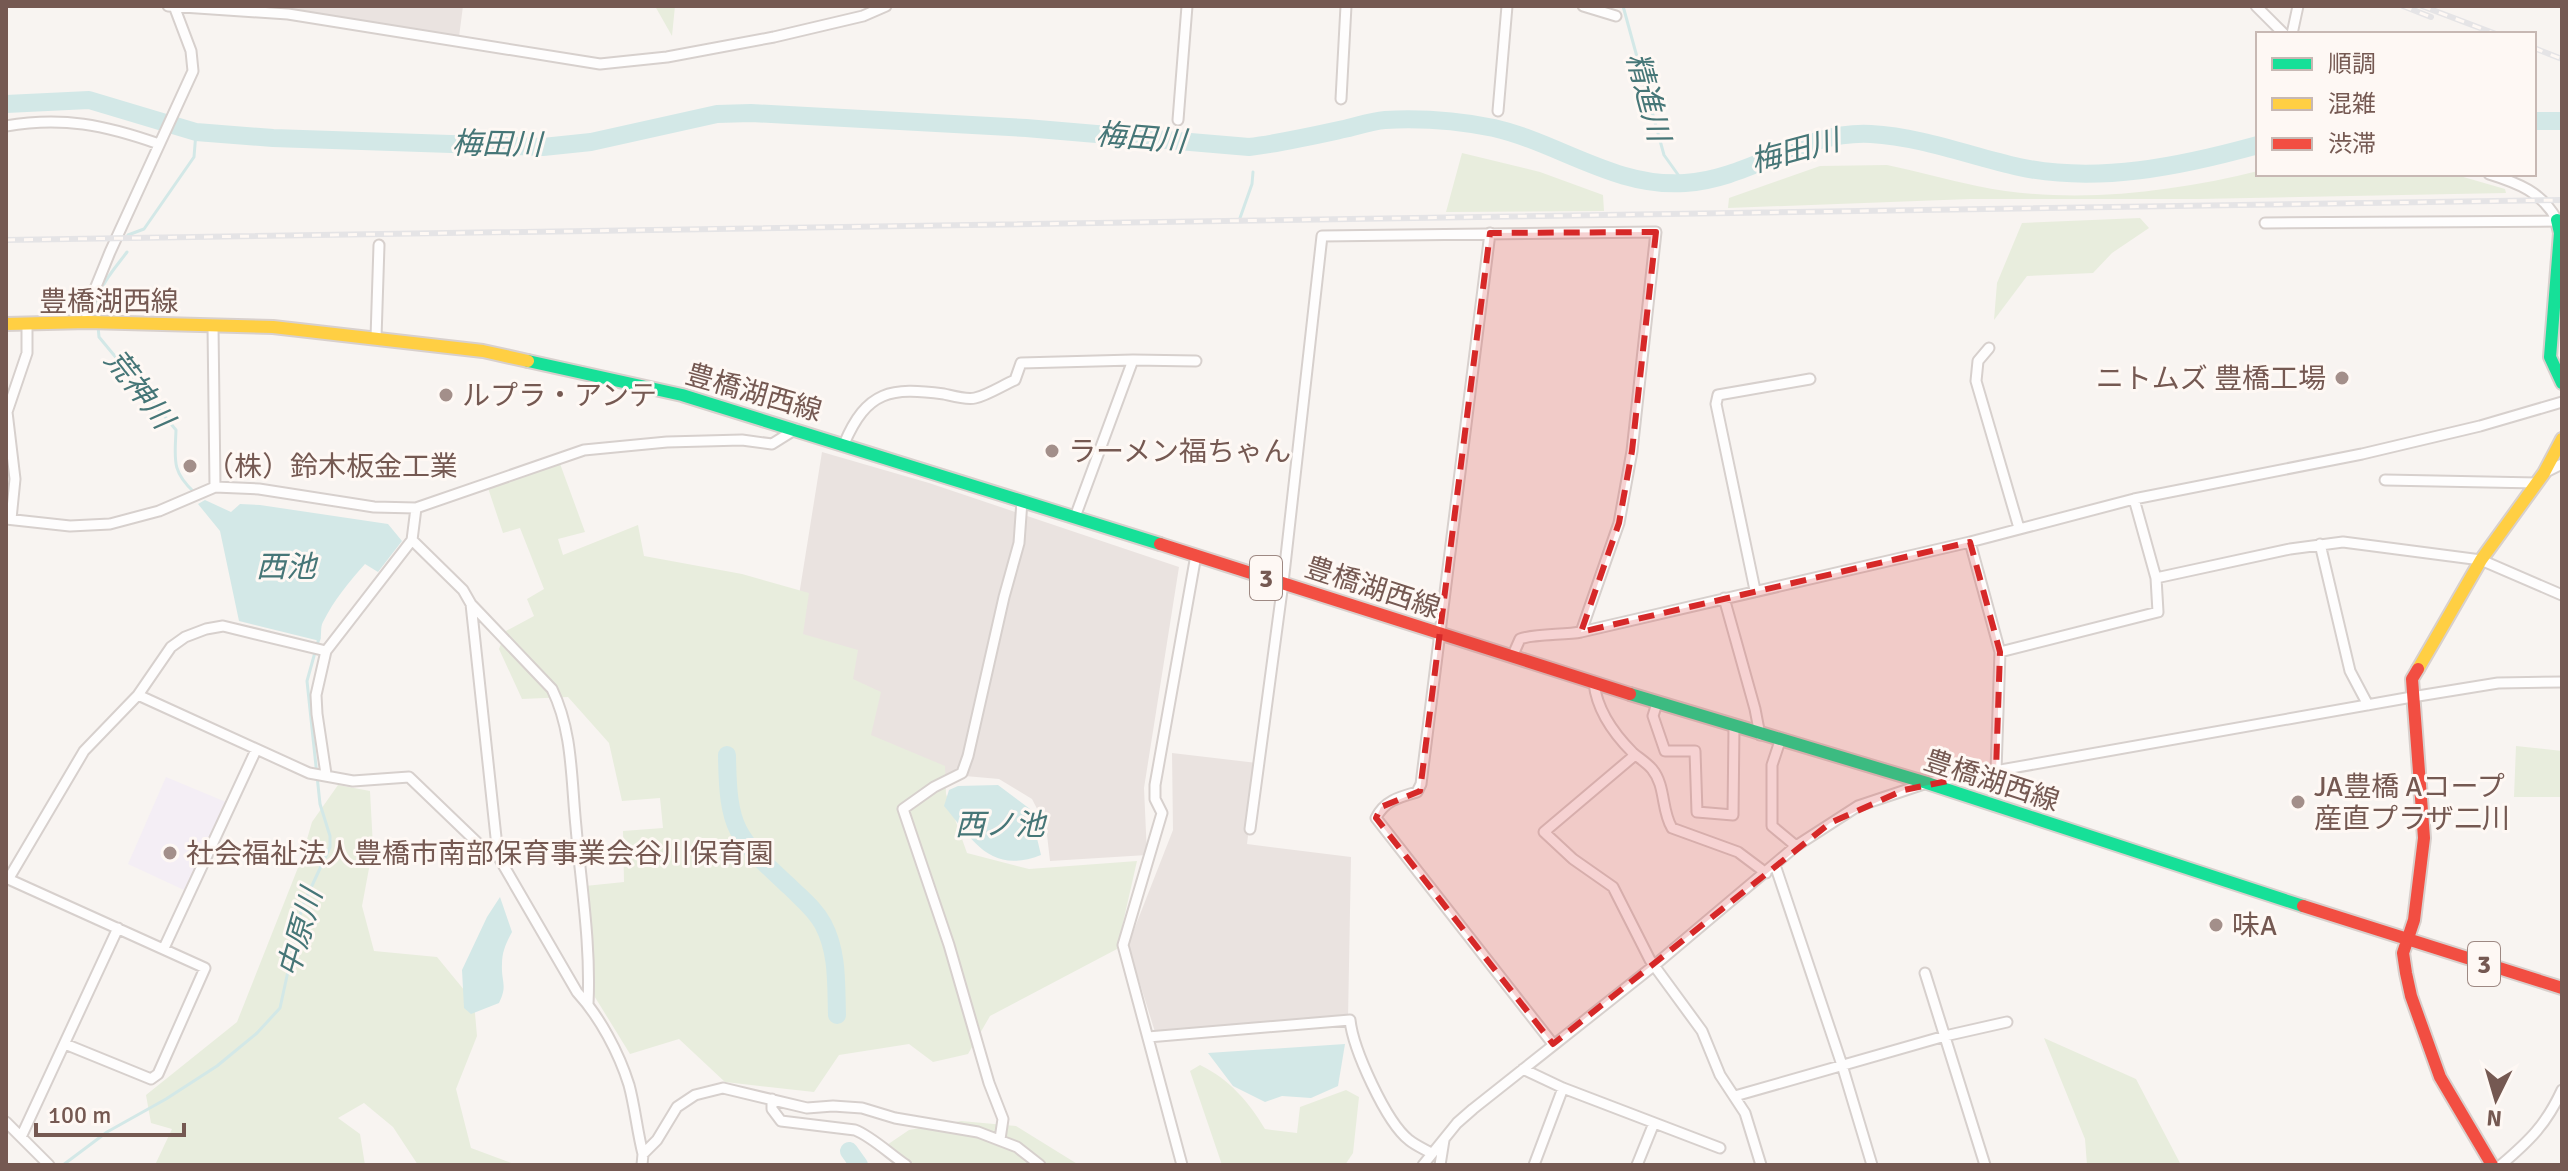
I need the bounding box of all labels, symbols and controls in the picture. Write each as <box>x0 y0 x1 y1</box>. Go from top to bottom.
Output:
legend <box>2256 32 2536 176</box>
water label: 精進川 <box>1618 49 1678 148</box>
text: 順調 <box>2328 49 2376 79</box>
text: 混雑 <box>2328 89 2376 119</box>
water label: 梅田川 <box>1095 116 1190 161</box>
water label: 梅田川 <box>1747 121 1846 181</box>
water label: 梅田川 <box>452 125 545 164</box>
text: 渋滞 <box>2328 129 2376 159</box>
street label: 豊橋湖西線 <box>39 285 179 319</box>
water label: 荒神川 <box>96 342 183 439</box>
street label: 豊橋湖西線 <box>682 357 826 429</box>
place label: ニトムズ 豊橋工場 <box>2096 362 2326 396</box>
marker: ニトムズ 豊橋工場 <box>2333 369 2351 387</box>
place label: ルプラ・アンテ <box>462 379 657 413</box>
marker: ルプラ・アンテ <box>437 386 455 404</box>
place label: ラーメン福ちゃん <box>1068 435 1291 469</box>
marker: ラーメン福ちゃん <box>1043 442 1061 460</box>
place label: （株）鈴木板金工業 <box>206 450 458 484</box>
marker: （株）鈴木板金工業 <box>181 457 199 475</box>
water label: 西池 <box>256 549 319 586</box>
street label: 豊橋湖西線 <box>1301 550 1445 626</box>
road number: 3 <box>1250 556 1282 600</box>
street label: 豊橋湖西線 <box>1920 743 2064 819</box>
place label: JA豊橋 Aコープ 産直プラザ二川 <box>2314 770 2510 836</box>
marker: JA豊橋 Aコープ 産直プラザ二川 <box>2289 793 2307 811</box>
water label: 西ノ池 <box>955 807 1048 844</box>
place label: 社会福祉法人豊橋市南部保育事業会谷川保育園 <box>186 837 774 871</box>
marker: 社会福祉法人豊橋市南部保育事業会谷川保育園 <box>161 844 179 862</box>
water label: 中原川 <box>270 882 331 981</box>
place label: 味A <box>2232 909 2277 943</box>
marker: 味A <box>2207 916 2225 934</box>
road number: 3 <box>2468 942 2500 986</box>
north arrow <box>2456 1059 2536 1139</box>
scale bar <box>36 1087 184 1137</box>
text: 100 m <box>48 1100 111 1130</box>
text: N <box>2485 1104 2503 1133</box>

